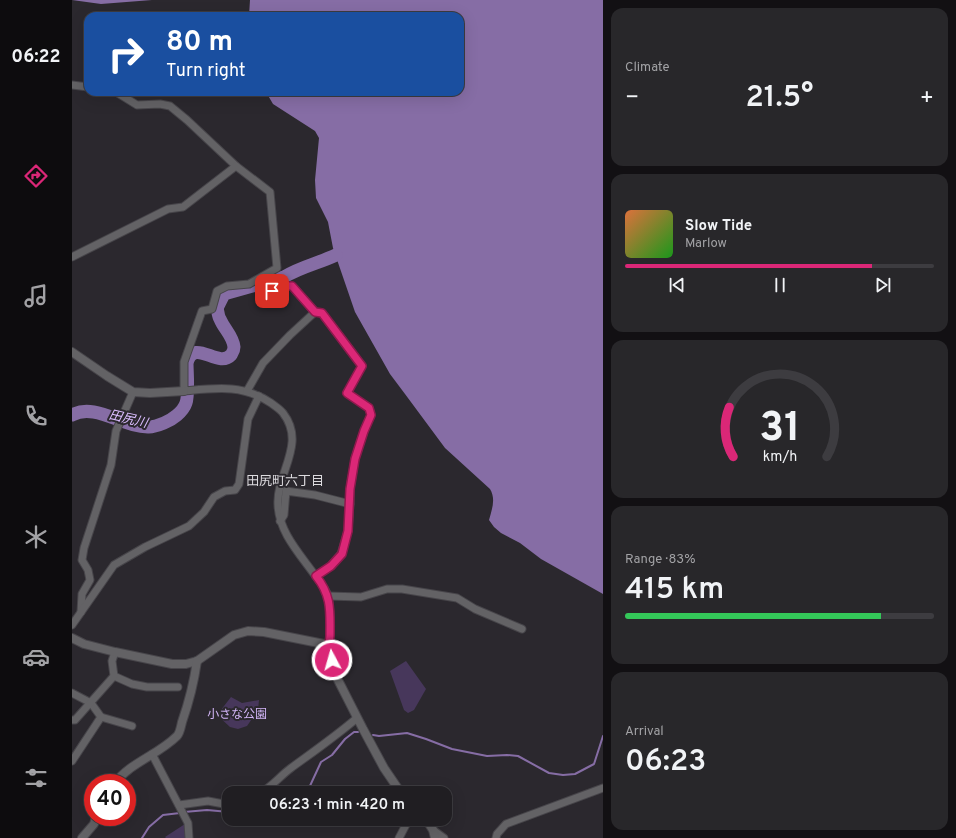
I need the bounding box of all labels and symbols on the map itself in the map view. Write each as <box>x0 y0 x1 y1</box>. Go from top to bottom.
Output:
pin <box>255 274 289 308</box>
water label: 田尻川 <box>107 408 151 433</box>
district label: 田尻町六丁目 <box>246 474 324 490</box>
position arrow <box>311 639 353 681</box>
park label: 小さな公園 <box>207 707 267 723</box>
speed limit sign: 40 <box>84 774 136 826</box>

